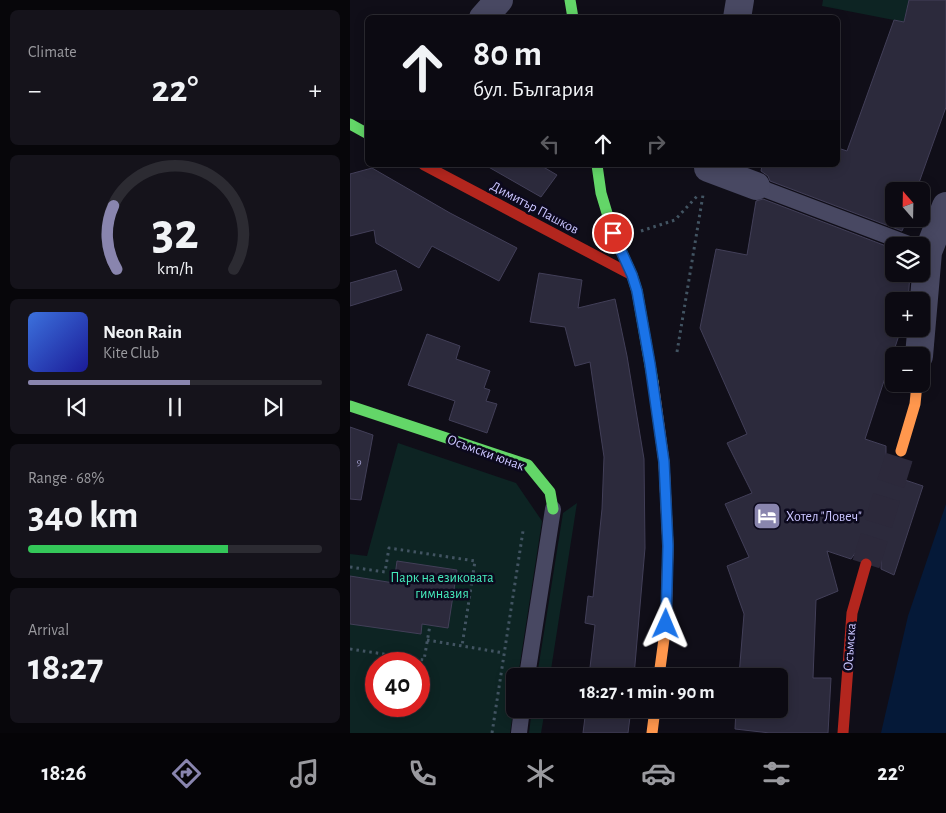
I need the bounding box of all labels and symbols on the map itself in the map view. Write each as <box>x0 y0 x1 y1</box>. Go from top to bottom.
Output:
street label: Димитър Пашков <box>488 179 581 237</box>
north arrow <box>885 182 930 228</box>
pin <box>592 212 634 254</box>
street label: Осъмски юнак <box>445 432 527 474</box>
house number: 9 <box>356 456 362 467</box>
hotel icon: Хотел "Ловеч" <box>752 501 782 531</box>
place label: Хотел "Ловеч" <box>786 510 862 524</box>
park label: Парк на езиковата гимназия <box>390 571 494 601</box>
position arrow <box>639 597 691 649</box>
street label: Осъмска <box>841 622 859 672</box>
speed limit sign: 40 <box>365 652 430 717</box>

